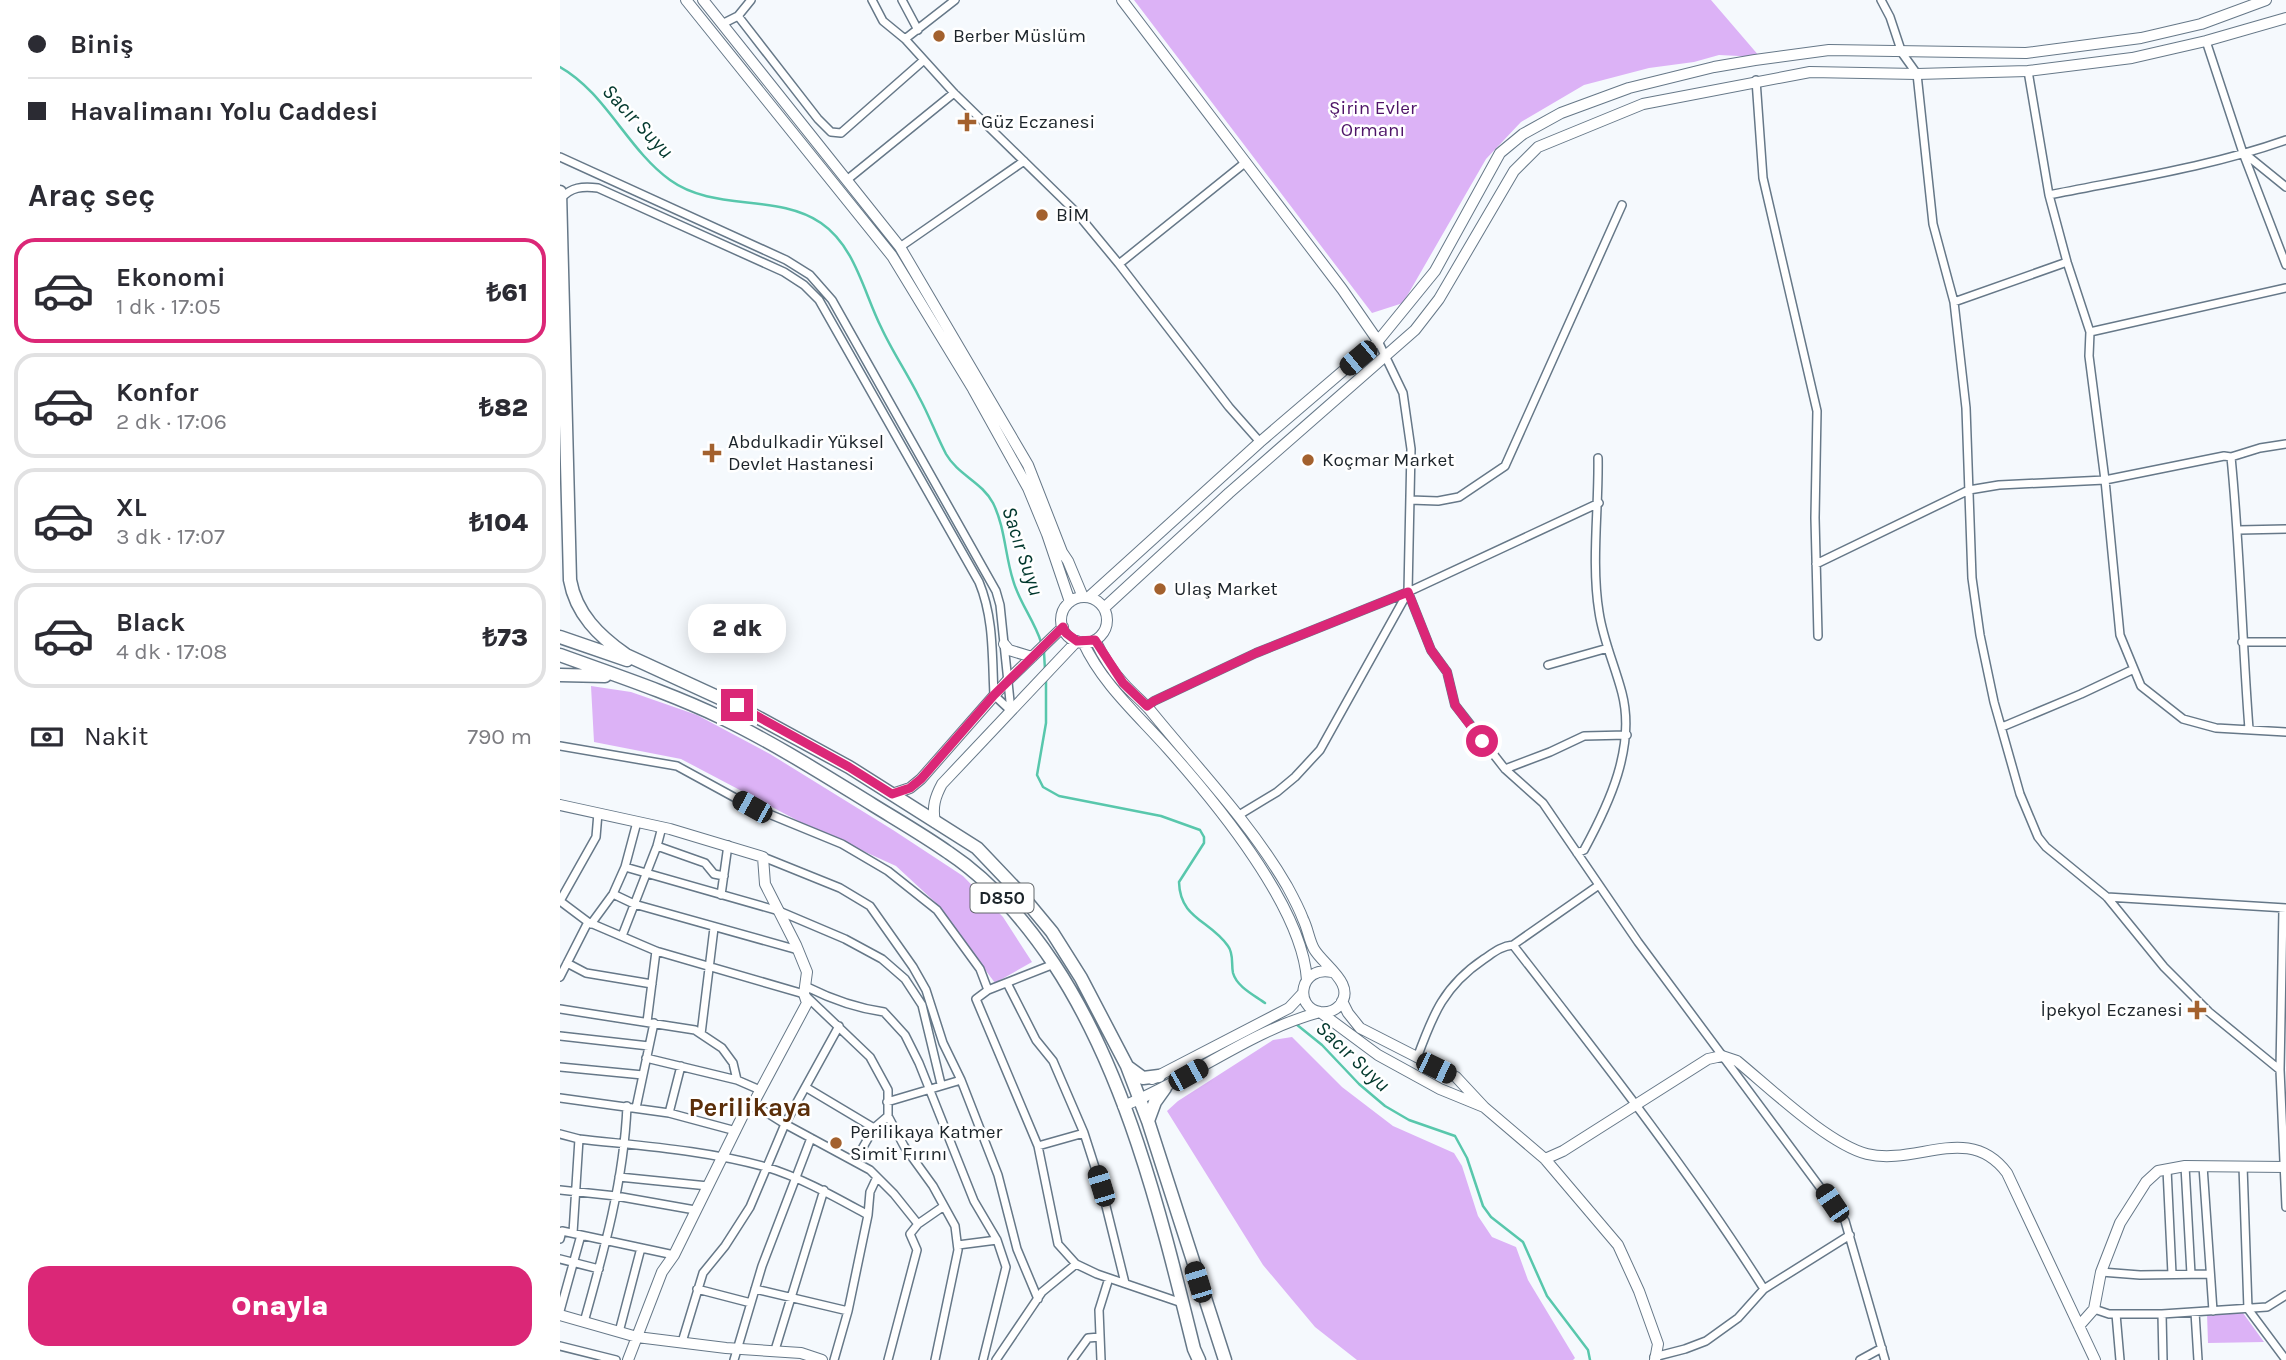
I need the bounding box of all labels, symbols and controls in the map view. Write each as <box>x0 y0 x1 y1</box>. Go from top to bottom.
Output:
place label: Berber Müslüm <box>953 25 1086 47</box>
marker: Berber Müslüm <box>931 28 947 44</box>
text: Biniş <box>70 29 134 60</box>
water label: Sacır Suyu <box>598 79 678 163</box>
text: Havalimanı Yolu Caddesi <box>70 96 378 127</box>
park label: Şirin Evler Ormanı <box>1329 97 1417 141</box>
place label: Güz Eczanesi <box>981 111 1095 133</box>
marker: Güz Eczanesi <box>959 114 975 130</box>
text: Araç seç <box>28 177 155 214</box>
place label: BİM <box>1056 204 1089 226</box>
marker: BİM <box>1034 207 1050 223</box>
icon: car <box>32 259 95 322</box>
text: Ekonomi <box>116 262 225 293</box>
text: ₺61 <box>486 277 528 308</box>
text: 1 dk · 17:05 <box>116 293 221 320</box>
car <box>1336 336 1381 380</box>
icon: car <box>32 374 95 437</box>
text: Konfor <box>116 377 198 408</box>
text: ₺82 <box>479 392 528 423</box>
text: 2 dk · 17:06 <box>116 408 227 435</box>
place label: Abdulkadir Yüksel Devlet Hastanesi <box>728 431 884 475</box>
marker: Abdulkadir Yüksel Devlet Hastanesi <box>702 443 722 463</box>
place label: Koçmar Market <box>1322 449 1454 471</box>
marker: Koçmar Market <box>1300 452 1316 468</box>
icon: car <box>32 489 95 552</box>
text: XL <box>116 492 147 523</box>
water label: Sacır Suyu <box>997 503 1049 599</box>
text: ₺104 <box>469 507 528 538</box>
text: 3 dk · 17:07 <box>116 523 225 550</box>
place label: Ulaş Market <box>1174 578 1278 600</box>
marker: Ulaş Market <box>1152 581 1168 597</box>
icon: car <box>32 604 95 667</box>
callout: 2 dk <box>688 604 786 652</box>
text: Black <box>116 607 185 638</box>
text: 2 dk <box>712 615 762 642</box>
text: ₺73 <box>482 622 528 653</box>
text: 4 dk · 17:08 <box>116 638 227 665</box>
route end <box>721 689 753 721</box>
icon: cash <box>28 718 66 756</box>
text: Nakit <box>84 721 148 752</box>
text: 790 m <box>467 723 532 750</box>
route start <box>1466 725 1498 757</box>
car <box>729 788 776 826</box>
road number: D850 <box>970 884 1034 912</box>
place label: İpekyol Eczanesi <box>2041 999 2183 1021</box>
marker: İpekyol Eczanesi <box>2189 1002 2205 1018</box>
water label: Sacır Suyu <box>1311 1016 1395 1096</box>
car <box>1413 1049 1460 1087</box>
car <box>1165 1056 1212 1094</box>
district label: Perilikaya <box>689 1092 811 1123</box>
place label: Perilikaya Katmer Simit Fırını <box>850 1121 1002 1165</box>
marker: Perilikaya Katmer Simit Fırını <box>828 1135 844 1151</box>
car <box>1085 1163 1118 1209</box>
car <box>1812 1180 1853 1226</box>
car <box>1182 1259 1215 1305</box>
button: Onayla <box>28 1266 532 1346</box>

